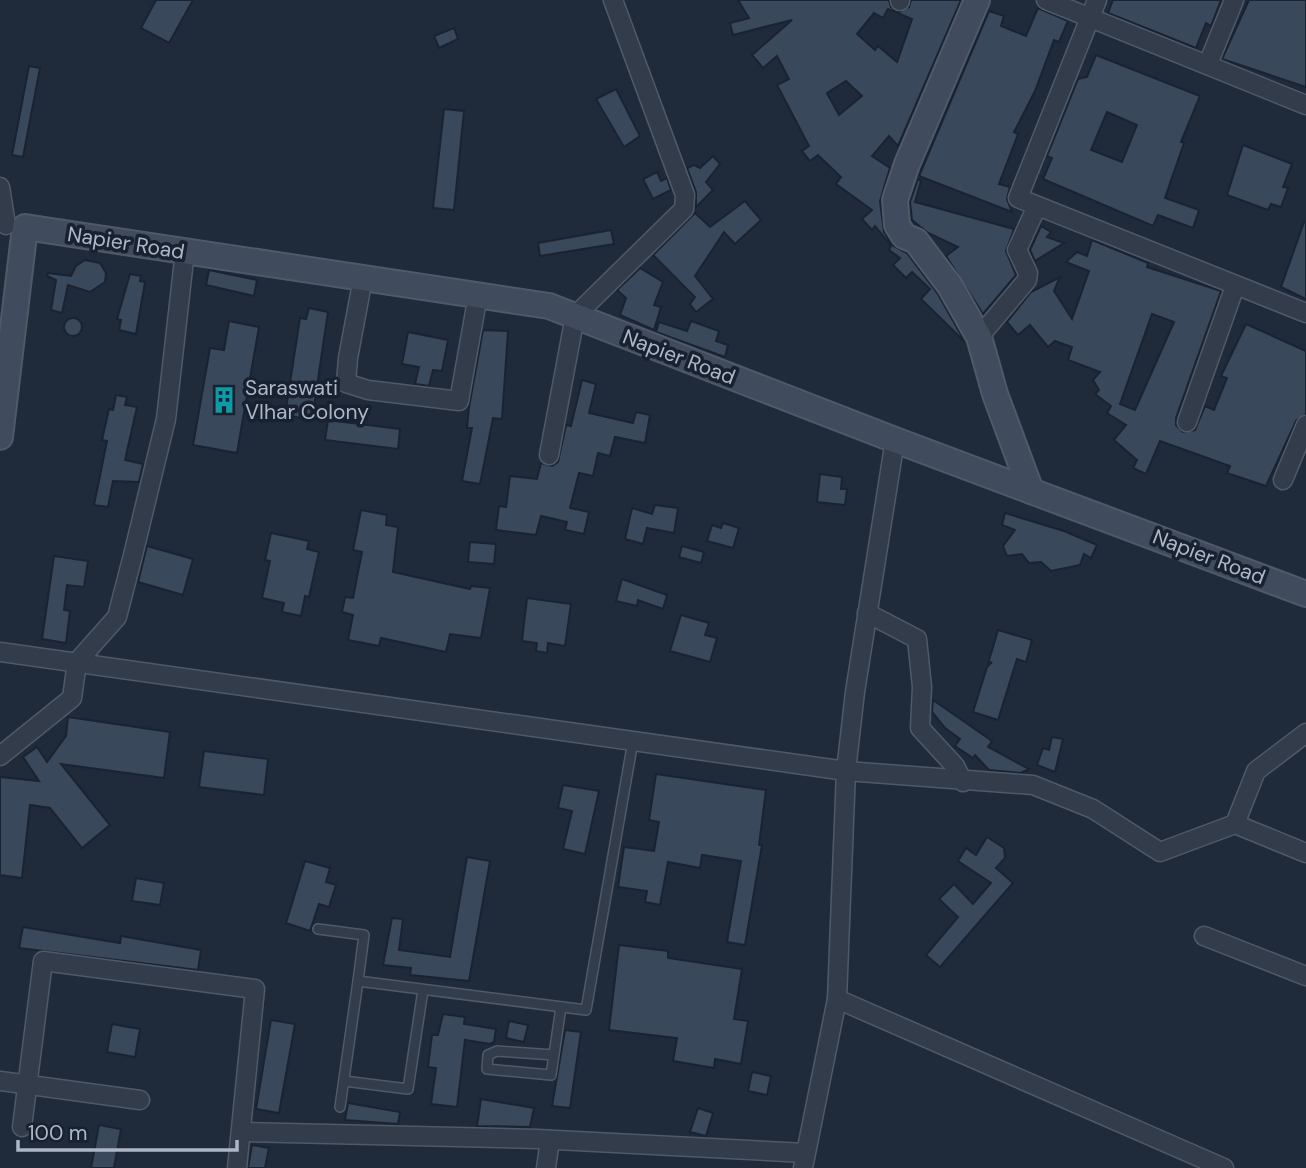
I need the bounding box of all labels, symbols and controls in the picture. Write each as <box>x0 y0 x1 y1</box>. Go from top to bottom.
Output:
street label: Napier Road <box>65 220 187 266</box>
street label: Napier Road <box>619 323 739 391</box>
place label: Saraswati VIhar Colony <box>245 374 369 426</box>
building icon: Saraswati VIhar Colony <box>209 385 239 415</box>
street label: Napier Road <box>1149 523 1269 591</box>
scale bar <box>18 1108 236 1152</box>
text: 100 m <box>28 1119 88 1147</box>

